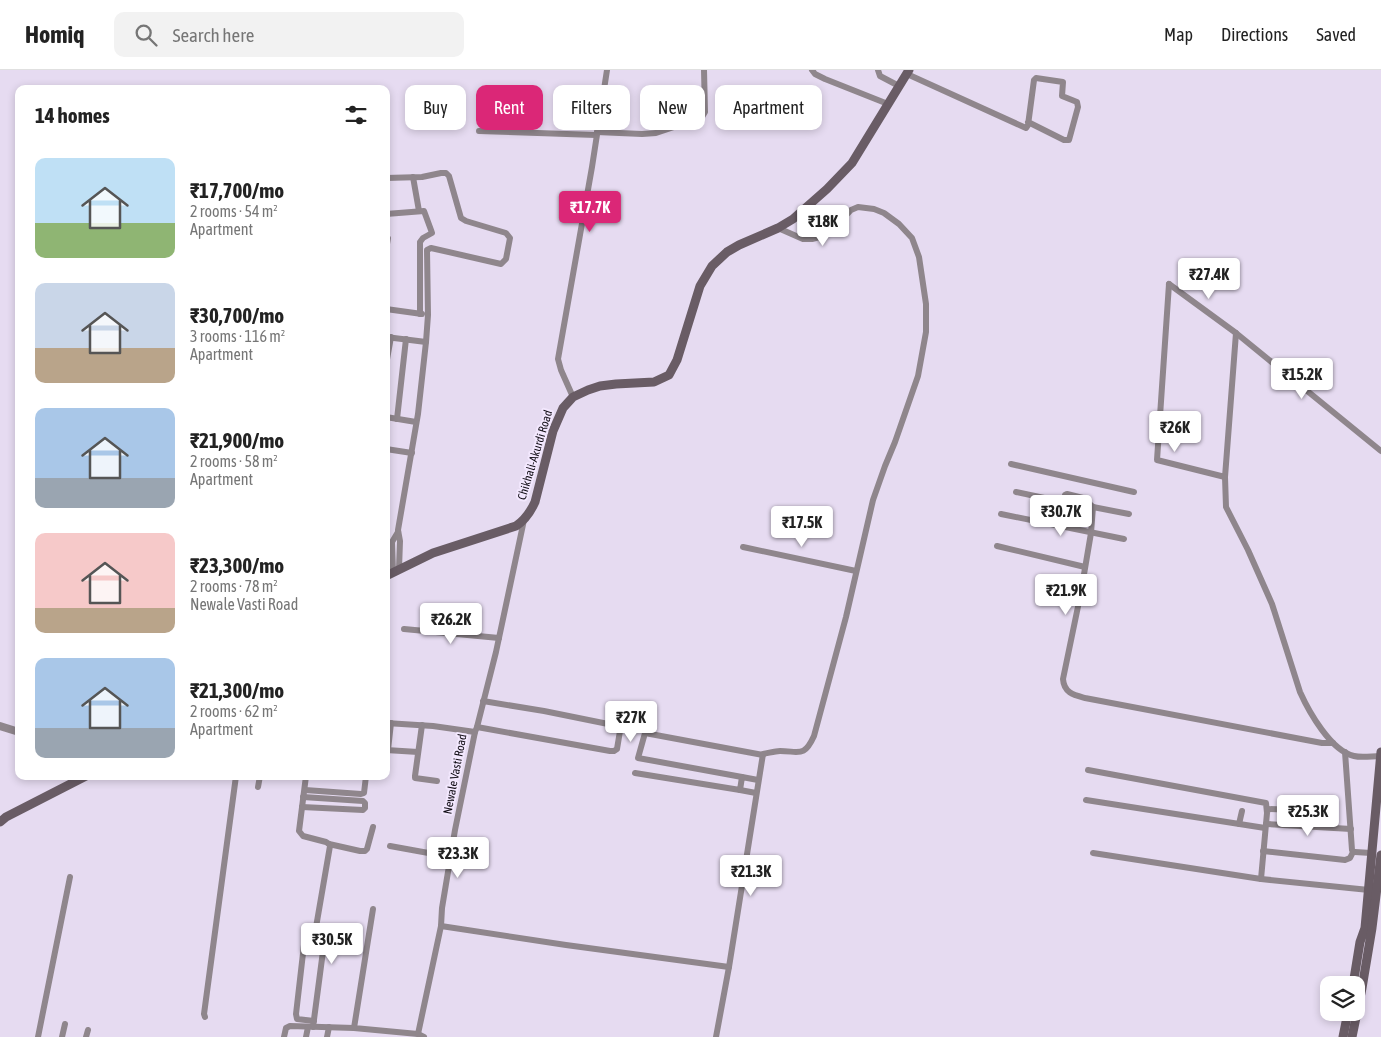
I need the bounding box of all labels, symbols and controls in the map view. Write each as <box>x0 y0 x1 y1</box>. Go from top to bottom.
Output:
search box <box>114 12 464 57</box>
text: Homiq <box>25 21 84 48</box>
icon: search <box>132 21 160 49</box>
text: Search here <box>172 24 254 46</box>
text: Map <box>1164 24 1193 45</box>
text: Directions <box>1221 24 1288 45</box>
text: Saved <box>1316 24 1356 45</box>
chip: Buy <box>405 85 466 130</box>
chip: Rent <box>476 85 543 130</box>
chip: Filters <box>553 85 630 130</box>
chip: New <box>640 85 705 130</box>
chip: Apartment <box>715 85 822 130</box>
icon: filters <box>342 101 370 129</box>
text: 14 homes <box>35 103 110 127</box>
icon: home <box>75 178 135 238</box>
text: ₹17,700/mo <box>190 178 284 202</box>
pin: ₹17.7K <box>549 190 631 233</box>
text: ₹17.7K <box>570 198 610 216</box>
text: 2 rooms · 54 m² <box>190 202 278 220</box>
pin: ₹18K <box>793 204 853 247</box>
text: ₹18K <box>808 212 838 230</box>
text: Apartment <box>190 220 253 238</box>
pin: ₹27.4K <box>1168 258 1250 300</box>
text: ₹27.4K <box>1189 265 1229 283</box>
icon: home <box>75 303 135 363</box>
text: ₹30,700/mo <box>190 303 284 327</box>
text: 3 rooms · 116 m² <box>190 327 285 345</box>
text: Apartment <box>190 345 253 363</box>
pin: ₹15.2K <box>1261 358 1343 400</box>
text: ₹15.2K <box>1282 365 1322 383</box>
street label: Chikhali-Akurdi Road <box>515 408 555 502</box>
pin: ₹26K <box>1145 410 1205 453</box>
text: ₹26K <box>1160 418 1190 436</box>
icon: home <box>75 428 135 488</box>
text: ₹21,900/mo <box>190 428 284 452</box>
text: 2 rooms · 58 m² <box>190 452 278 470</box>
text: Apartment <box>190 470 253 488</box>
pin: ₹30.7K <box>1020 494 1102 537</box>
text: ₹30.7K <box>1041 502 1081 520</box>
pin: ₹17.5K <box>761 506 843 548</box>
text: ₹17.5K <box>782 513 822 531</box>
icon: home <box>75 553 135 613</box>
text: ₹23,300/mo <box>190 553 284 577</box>
pin: ₹21.9K <box>1025 574 1107 616</box>
text: 2 rooms · 78 m² <box>190 577 278 595</box>
text: ₹21.9K <box>1046 581 1086 599</box>
text: Newale Vasti Road <box>190 595 298 613</box>
pin: ₹26.2K <box>410 602 492 645</box>
text: ₹26.2K <box>431 610 471 628</box>
icon: home <box>75 678 135 738</box>
text: ₹21,300/mo <box>190 678 284 702</box>
pin: ₹27K <box>601 700 661 743</box>
text: 2 rooms · 62 m² <box>190 702 278 720</box>
text: ₹27K <box>616 708 646 726</box>
text: Apartment <box>190 720 253 738</box>
street label: Newale Vasti Road <box>440 733 470 815</box>
pin: ₹25.3K <box>1267 794 1349 837</box>
text: ₹25.3K <box>1288 802 1328 820</box>
pin: ₹23.3K <box>417 836 499 879</box>
text: ₹23.3K <box>438 844 478 862</box>
pin: ₹21.3K <box>710 854 792 897</box>
text: ₹21.3K <box>731 862 771 880</box>
pin: ₹30.5K <box>291 922 373 965</box>
text: ₹30.5K <box>312 930 352 948</box>
map controls <box>1320 976 1365 1021</box>
button: layers <box>1320 976 1365 1021</box>

